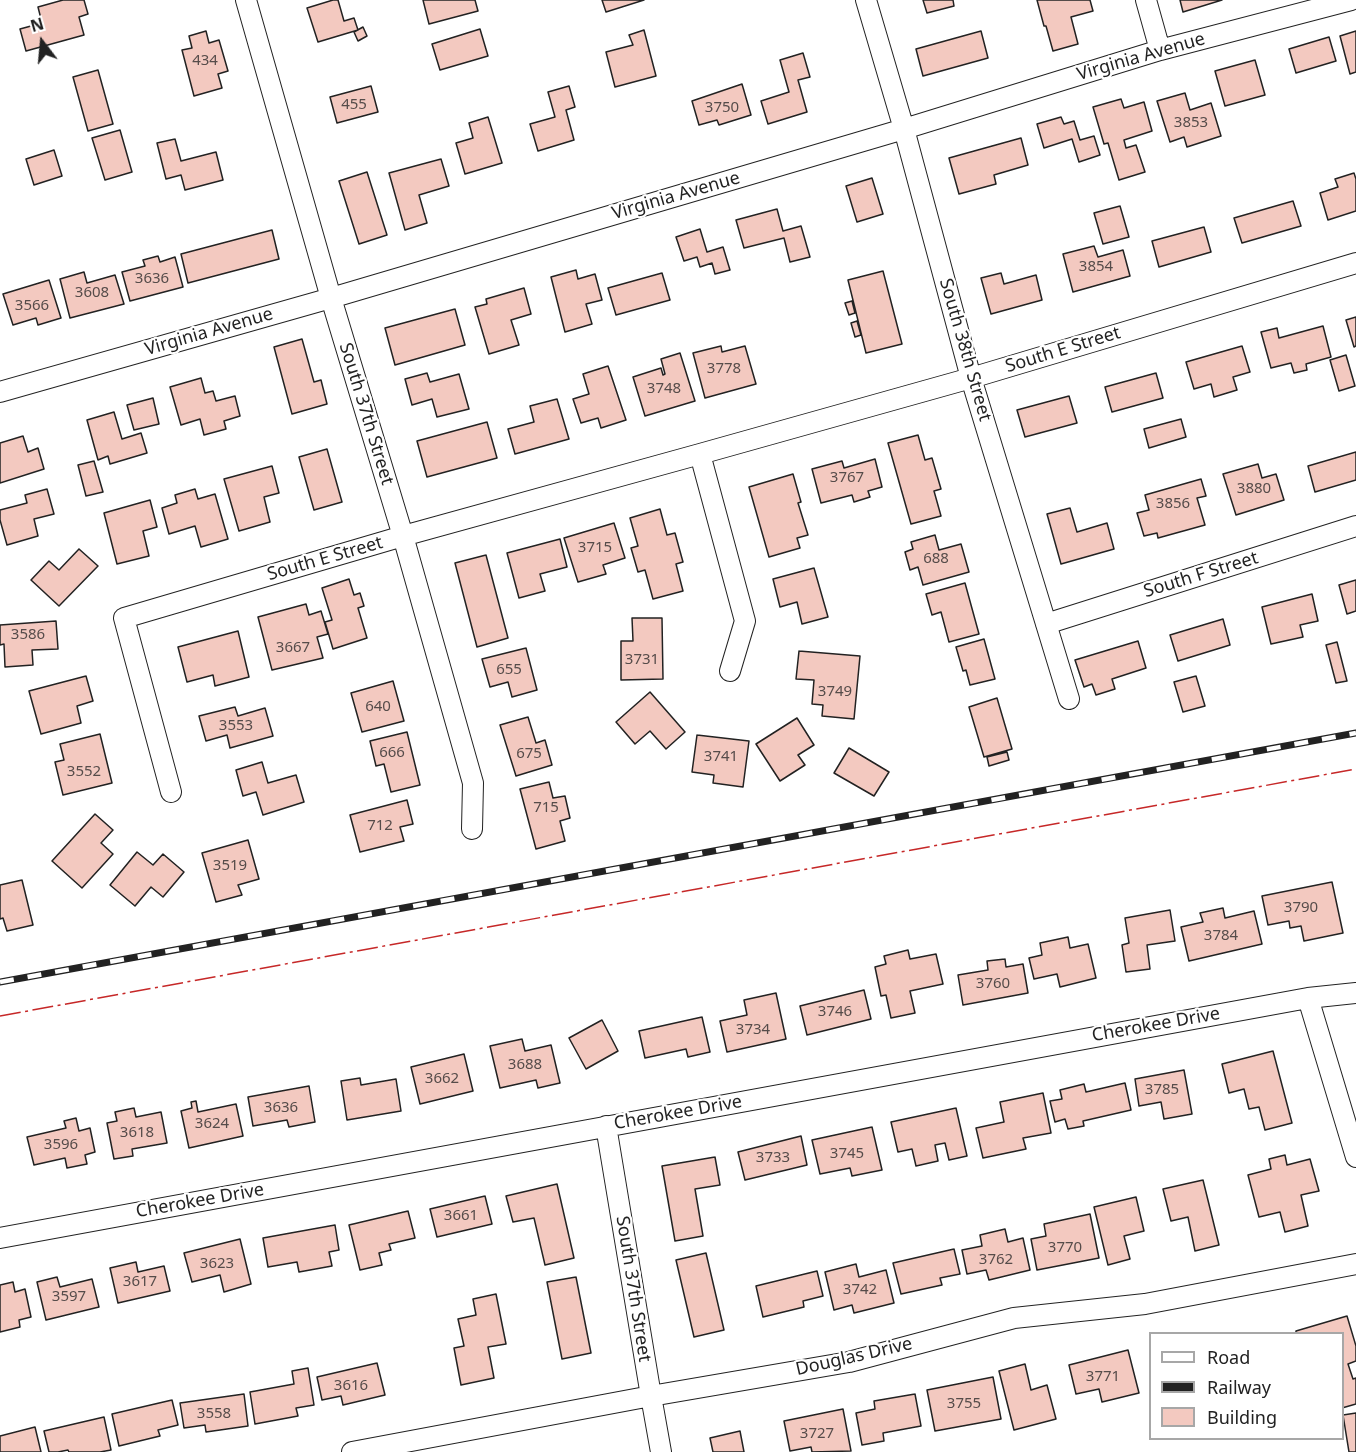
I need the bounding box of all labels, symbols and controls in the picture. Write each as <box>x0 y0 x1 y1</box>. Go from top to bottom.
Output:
north arrow <box>12 12 72 72</box>
text: N <box>28 12 46 37</box>
street label: Virginia Avenue <box>1075 28 1207 86</box>
house number: 434 <box>192 52 218 70</box>
house number: 455 <box>341 96 367 114</box>
house number: 3750 <box>705 99 739 117</box>
house number: 3853 <box>1174 114 1208 132</box>
street label: Virginia Avenue <box>610 167 742 225</box>
house number: 3854 <box>1079 258 1113 276</box>
house number: 3636 <box>135 270 169 288</box>
street label: South 38th Street <box>934 276 996 424</box>
house number: 3608 <box>75 284 109 302</box>
house number: 3566 <box>15 297 49 315</box>
street label: Virginia Avenue <box>143 303 275 361</box>
street label: South E Street <box>1003 322 1123 378</box>
street label: South 37th Street <box>334 340 398 488</box>
house number: 3778 <box>707 360 741 378</box>
house number: 3748 <box>647 380 681 398</box>
house number: 3767 <box>830 469 864 487</box>
house number: 3880 <box>1237 480 1271 498</box>
house number: 3856 <box>1156 495 1190 513</box>
street label: South E Street <box>265 532 385 586</box>
house number: 3715 <box>578 539 612 557</box>
street label: South F Street <box>1141 547 1261 603</box>
house number: 688 <box>923 550 949 568</box>
house number: 3586 <box>11 626 45 644</box>
house number: 3667 <box>276 639 310 657</box>
house number: 3731 <box>625 651 659 669</box>
house number: 655 <box>496 661 522 679</box>
house number: 3749 <box>818 683 852 701</box>
house number: 640 <box>365 698 391 716</box>
house number: 3553 <box>219 717 253 735</box>
house number: 666 <box>379 744 405 762</box>
house number: 675 <box>516 745 542 763</box>
house number: 3741 <box>704 748 738 766</box>
house number: 3552 <box>67 763 101 781</box>
house number: 715 <box>533 799 559 817</box>
house number: 712 <box>367 817 393 835</box>
house number: 3519 <box>213 857 247 875</box>
house number: 3790 <box>1284 899 1318 917</box>
house number: 3784 <box>1204 927 1238 945</box>
house number: 3760 <box>976 975 1010 993</box>
house number: 3746 <box>818 1003 852 1021</box>
street label: Cherokee Drive <box>1090 1003 1222 1047</box>
house number: 3734 <box>736 1021 770 1039</box>
house number: 3688 <box>508 1056 542 1074</box>
house number: 3662 <box>425 1070 459 1088</box>
house number: 3785 <box>1145 1081 1179 1099</box>
street label: Cherokee Drive <box>612 1091 744 1135</box>
house number: 3636 <box>264 1099 298 1117</box>
house number: 3624 <box>195 1115 229 1133</box>
house number: 3618 <box>120 1124 154 1142</box>
house number: 3596 <box>44 1136 78 1154</box>
house number: 3745 <box>830 1145 864 1163</box>
house number: 3733 <box>756 1149 790 1167</box>
street label: Cherokee Drive <box>134 1179 266 1223</box>
house number: 3661 <box>444 1207 478 1225</box>
street label: South 37th Street <box>611 1215 655 1363</box>
house number: 3770 <box>1048 1239 1082 1257</box>
house number: 3762 <box>979 1251 1013 1269</box>
house number: 3623 <box>200 1255 234 1273</box>
house number: 3617 <box>123 1273 157 1291</box>
house number: 3742 <box>843 1281 877 1299</box>
house number: 3597 <box>52 1288 86 1306</box>
legend <box>1149 1332 1344 1440</box>
street label: Douglas Drive <box>794 1333 914 1381</box>
text: Road <box>1207 1345 1250 1369</box>
house number: 3771 <box>1086 1368 1120 1386</box>
text: Railway <box>1207 1375 1271 1399</box>
house number: 3616 <box>334 1377 368 1395</box>
house number: 3755 <box>947 1395 981 1413</box>
house number: 3558 <box>197 1405 231 1423</box>
text: Building <box>1207 1405 1277 1429</box>
house number: 3727 <box>800 1425 834 1443</box>

